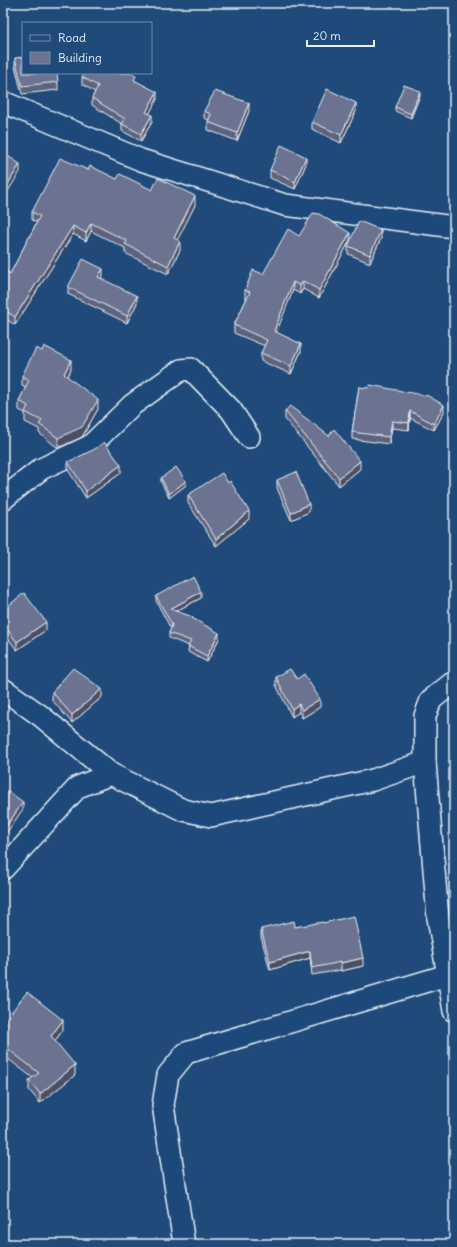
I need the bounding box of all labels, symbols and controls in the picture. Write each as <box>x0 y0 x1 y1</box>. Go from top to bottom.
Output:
legend <box>22 22 152 74</box>
scale bar <box>307 22 374 48</box>
text: 20 m <box>313 28 341 43</box>
text: Road <box>58 30 86 45</box>
text: Building <box>58 50 102 65</box>

